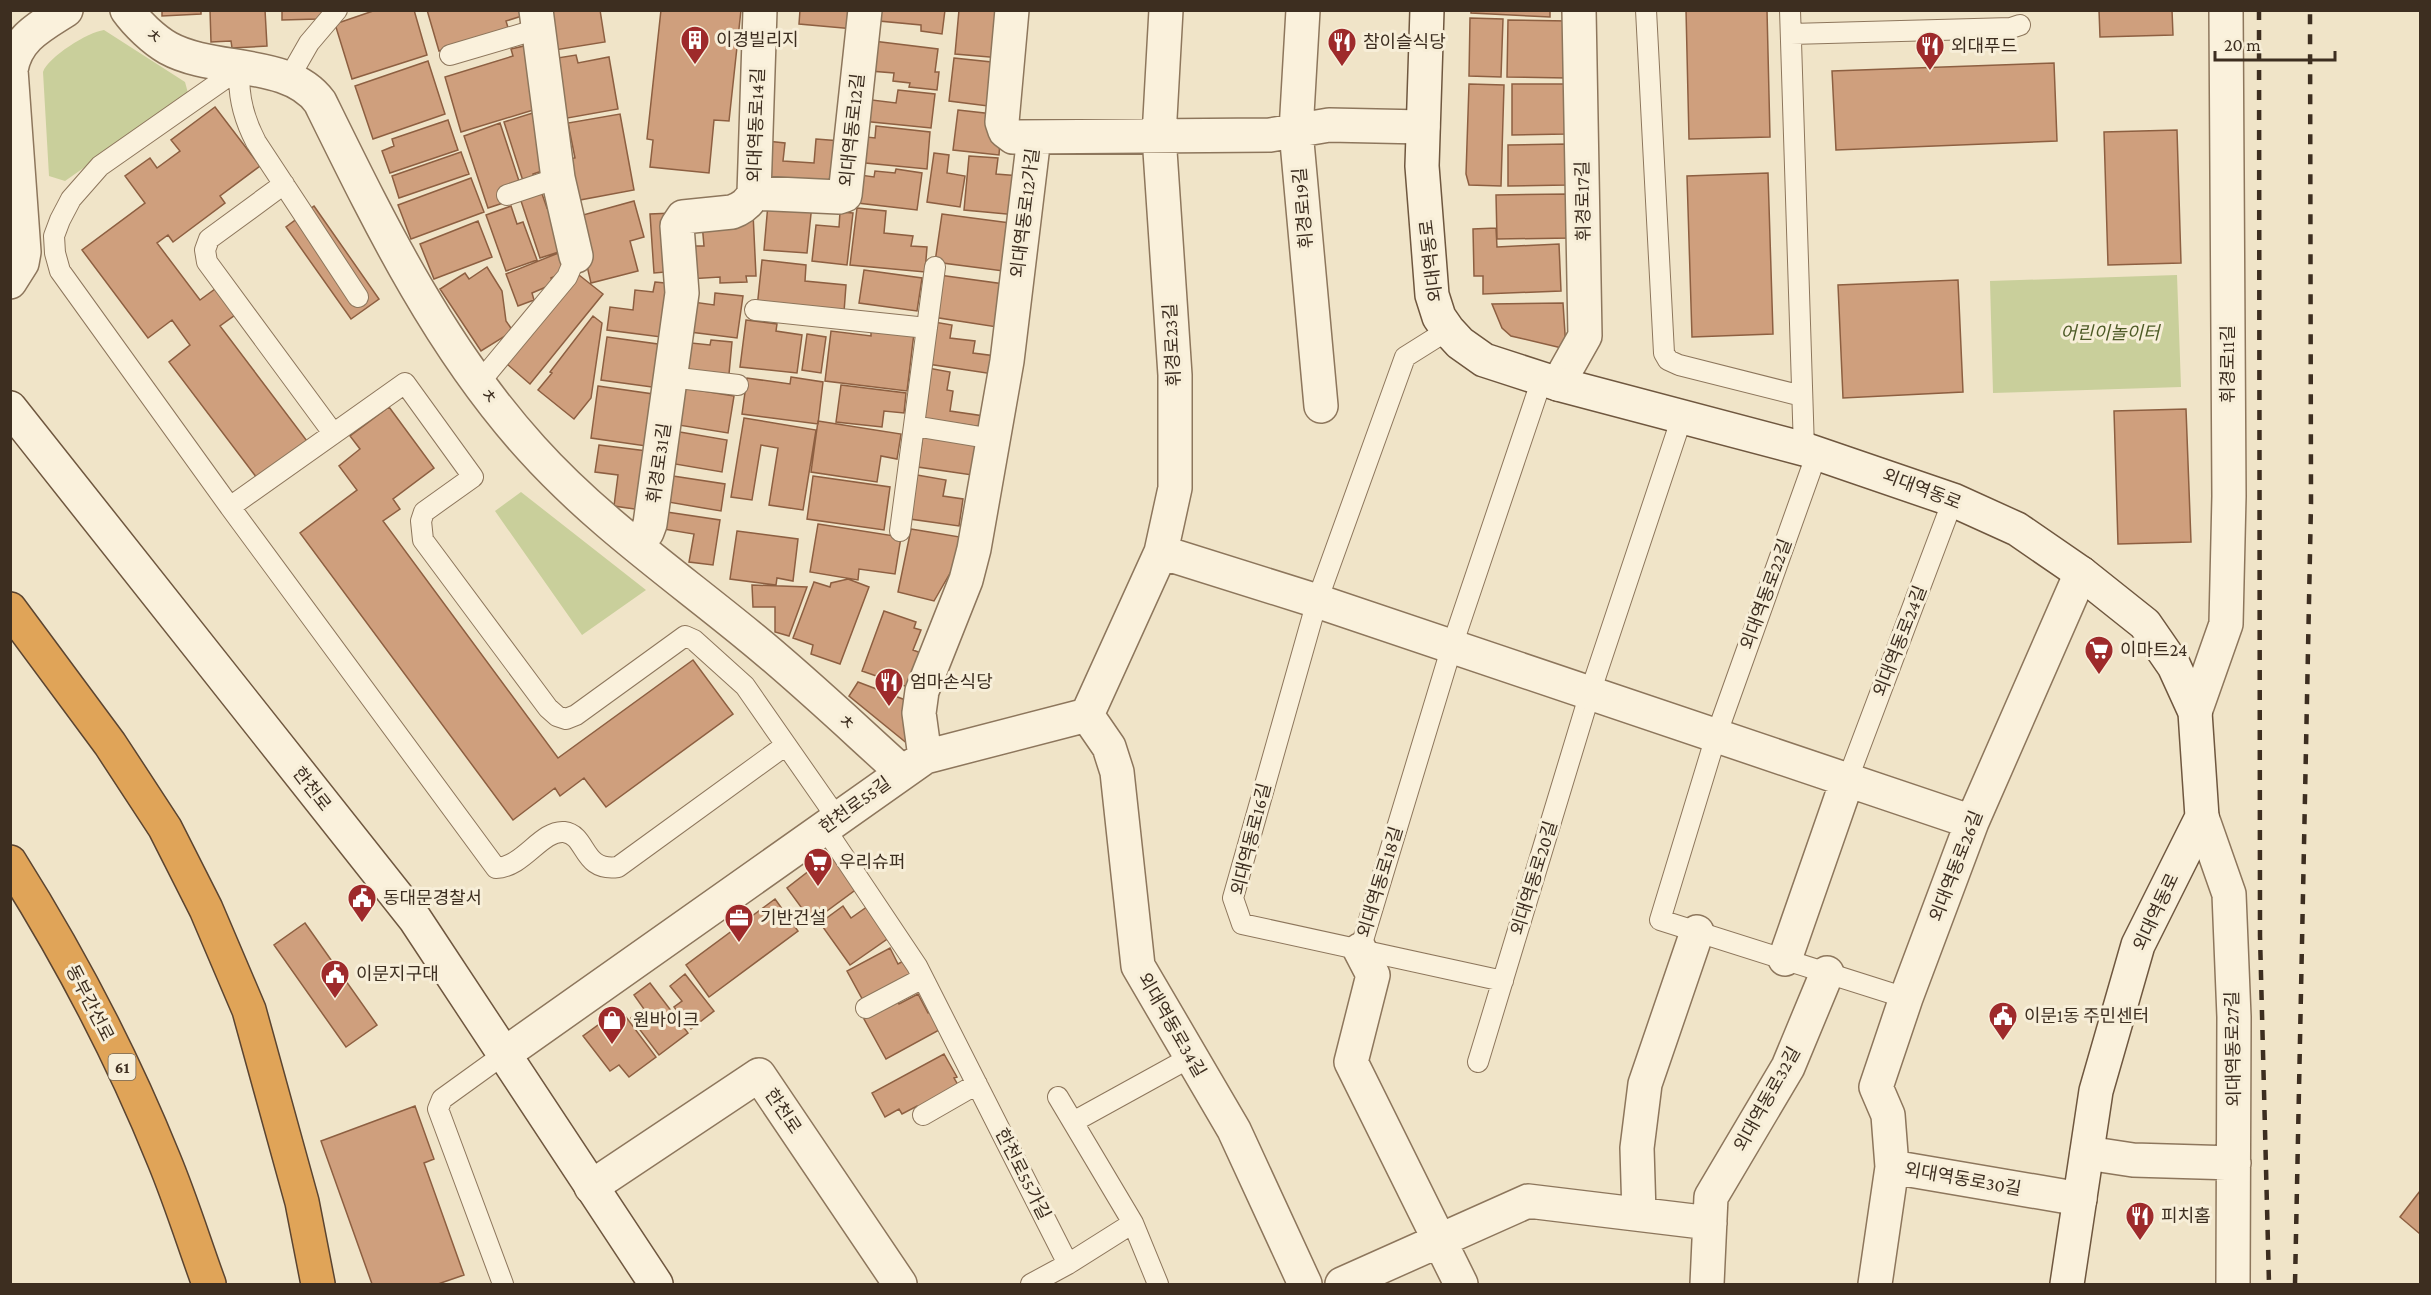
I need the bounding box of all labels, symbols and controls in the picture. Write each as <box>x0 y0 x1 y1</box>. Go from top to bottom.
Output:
street label: ㅊ <box>141 23 167 49</box>
building icon: 이경빌리지 <box>679 24 711 66</box>
scale bar <box>2215 24 2335 62</box>
restaurant icon: 참이슬식당 <box>1326 26 1358 68</box>
place label: 이경빌리지 <box>716 30 799 50</box>
restaurant icon: 외대푸드 <box>1914 30 1946 72</box>
place label: 참이슬식당 <box>1363 32 1446 52</box>
text: 20 m <box>2224 35 2261 55</box>
place label: 외대푸드 <box>1951 36 2017 56</box>
street label: 외대역동로14길 <box>744 67 768 183</box>
street label: 외대역동로12길 <box>836 72 868 188</box>
street label: 외대역동로12가길 <box>1007 147 1043 279</box>
street label: 휘경로17길 <box>1572 161 1594 241</box>
street label: 휘경로19길 <box>1289 167 1317 249</box>
street label: 외대역동로 <box>1416 219 1446 303</box>
street label: 휘경로23길 <box>1160 303 1184 387</box>
park label: 어린이놀이터 <box>2060 323 2162 343</box>
street label: 휘경로11길 <box>2218 325 2238 403</box>
street label: ㅊ <box>476 383 502 409</box>
street label: 휘경로31길 <box>643 422 675 504</box>
street label: 외대역동로 <box>1880 465 1964 513</box>
street label: 외대역동로22길 <box>1737 536 1795 652</box>
street label: 외대역동로24길 <box>1870 583 1930 699</box>
supermarket icon: 이마트24 <box>2083 634 2115 676</box>
place label: 이마트24 <box>2120 640 2187 660</box>
restaurant icon: 엄마손식당 <box>873 666 905 708</box>
place label: 엄마손식당 <box>910 672 993 692</box>
street label: ㅊ <box>834 709 860 735</box>
street label: 한천로 <box>289 763 335 815</box>
street label: 한천로55길 <box>816 773 894 837</box>
street label: 외대역동로16길 <box>1227 781 1275 897</box>
street label: 외대역동로26길 <box>1926 808 1986 924</box>
street label: 외대역동로20길 <box>1507 819 1561 937</box>
street label: 외대역동로18길 <box>1354 824 1406 940</box>
supermarket icon: 우리슈퍼 <box>802 846 834 888</box>
place label: 우리슈퍼 <box>839 852 905 872</box>
street label: 외대역동로 <box>2129 870 2183 954</box>
public building icon: 동대문경찰서 <box>346 882 378 924</box>
place label: 동대문경찰서 <box>383 888 482 908</box>
office icon: 기반건설 <box>723 902 755 944</box>
place label: 기반건설 <box>760 908 826 928</box>
public building icon: 이문지구대 <box>319 958 351 1000</box>
street label: 동부간선로 <box>62 962 118 1044</box>
place label: 이문지구대 <box>356 964 439 984</box>
street label: 외대역동로34길 <box>1134 969 1210 1081</box>
street label: 외대역동로27길 <box>2222 991 2244 1107</box>
public building icon: 이문1동 주민센터 <box>1987 1000 2019 1042</box>
shop icon: 원바이크 <box>596 1004 628 1046</box>
place label: 이문1동 주민센터 <box>2024 1006 2149 1026</box>
place label: 원바이크 <box>633 1010 699 1030</box>
street label: 외대역동로32길 <box>1730 1043 1804 1155</box>
road number: 61 <box>108 1054 136 1080</box>
street label: 한천로 <box>761 1085 805 1137</box>
street label: 한천로55가길 <box>991 1125 1055 1223</box>
street label: 외대역동로30길 <box>1903 1159 2023 1199</box>
restaurant icon: 피치홈 <box>2124 1200 2156 1242</box>
place label: 피치홈 <box>2161 1206 2211 1226</box>

